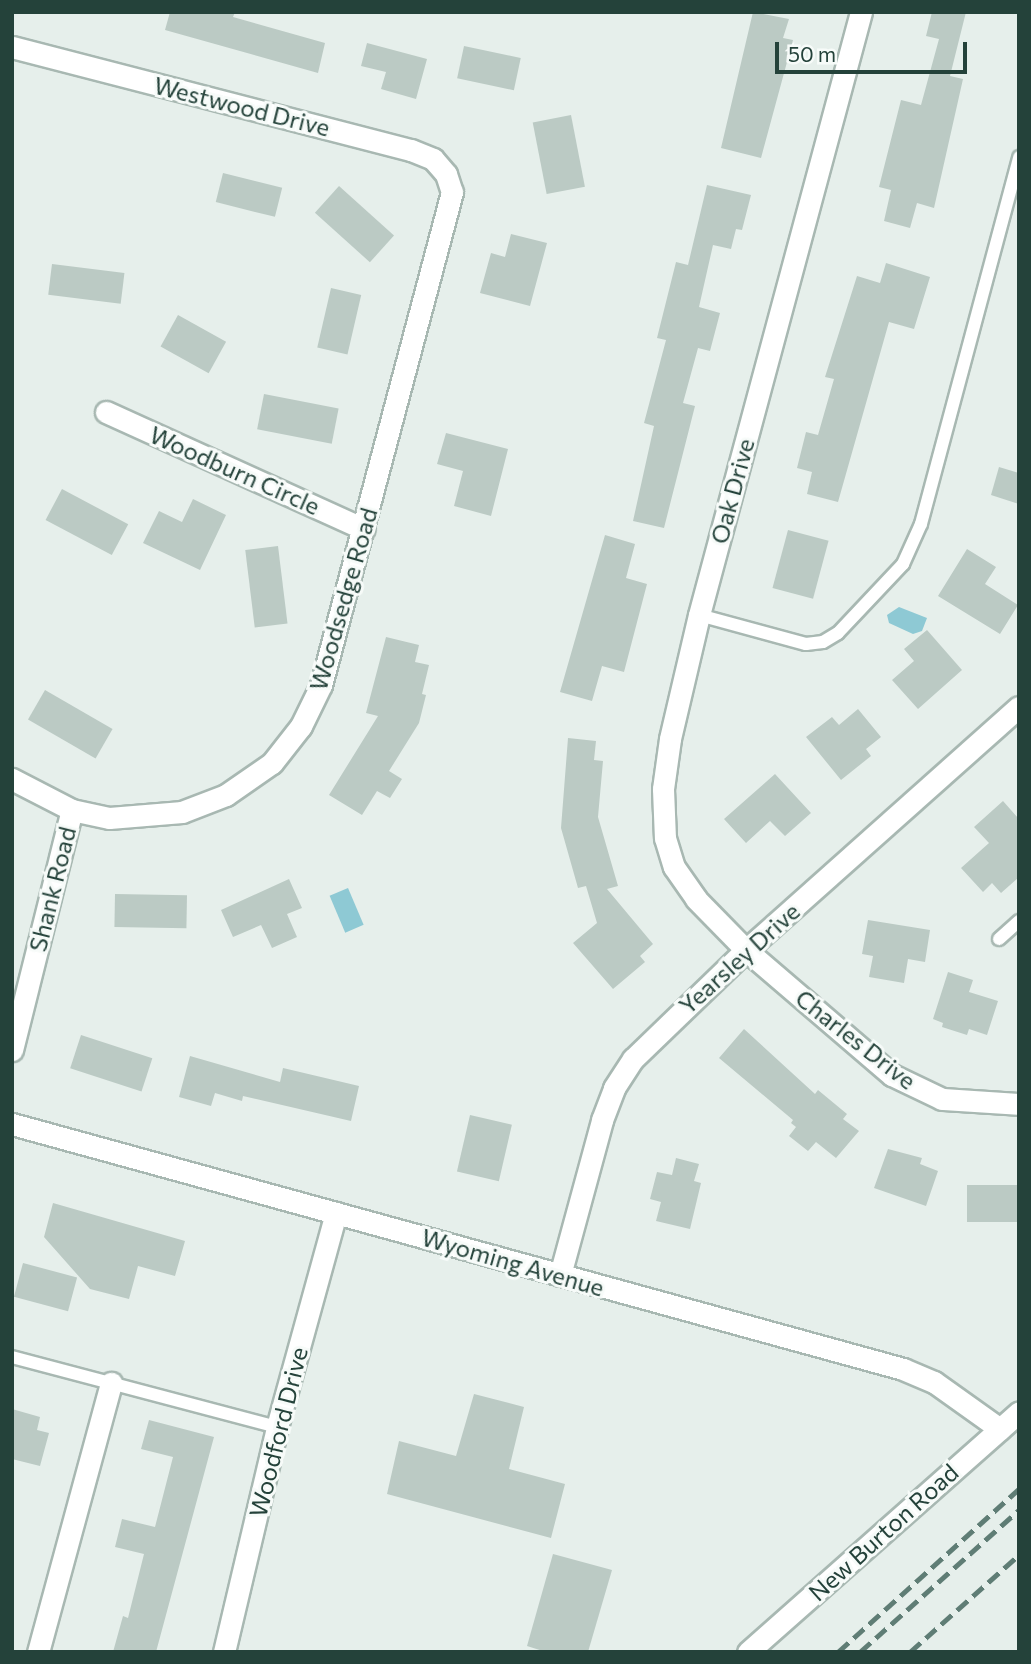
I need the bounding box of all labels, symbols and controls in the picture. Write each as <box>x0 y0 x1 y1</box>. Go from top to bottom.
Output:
scale bar <box>779 28 972 72</box>
text: 50 m <box>788 41 836 66</box>
street label: Westwood Drive <box>151 70 333 142</box>
street label: Woodburn Circle <box>145 420 325 520</box>
street label: Oak Drive <box>704 435 760 547</box>
street label: Woodsedge Road <box>303 504 383 694</box>
street label: Shank Road <box>23 824 81 954</box>
street label: Yearsley Drive <box>673 896 805 1020</box>
street label: Charles Drive <box>790 983 922 1095</box>
street label: Wyoming Avenue <box>418 1222 608 1302</box>
street label: Woodford Drive <box>243 1344 313 1520</box>
street label: New Burton Road <box>802 1457 964 1607</box>

